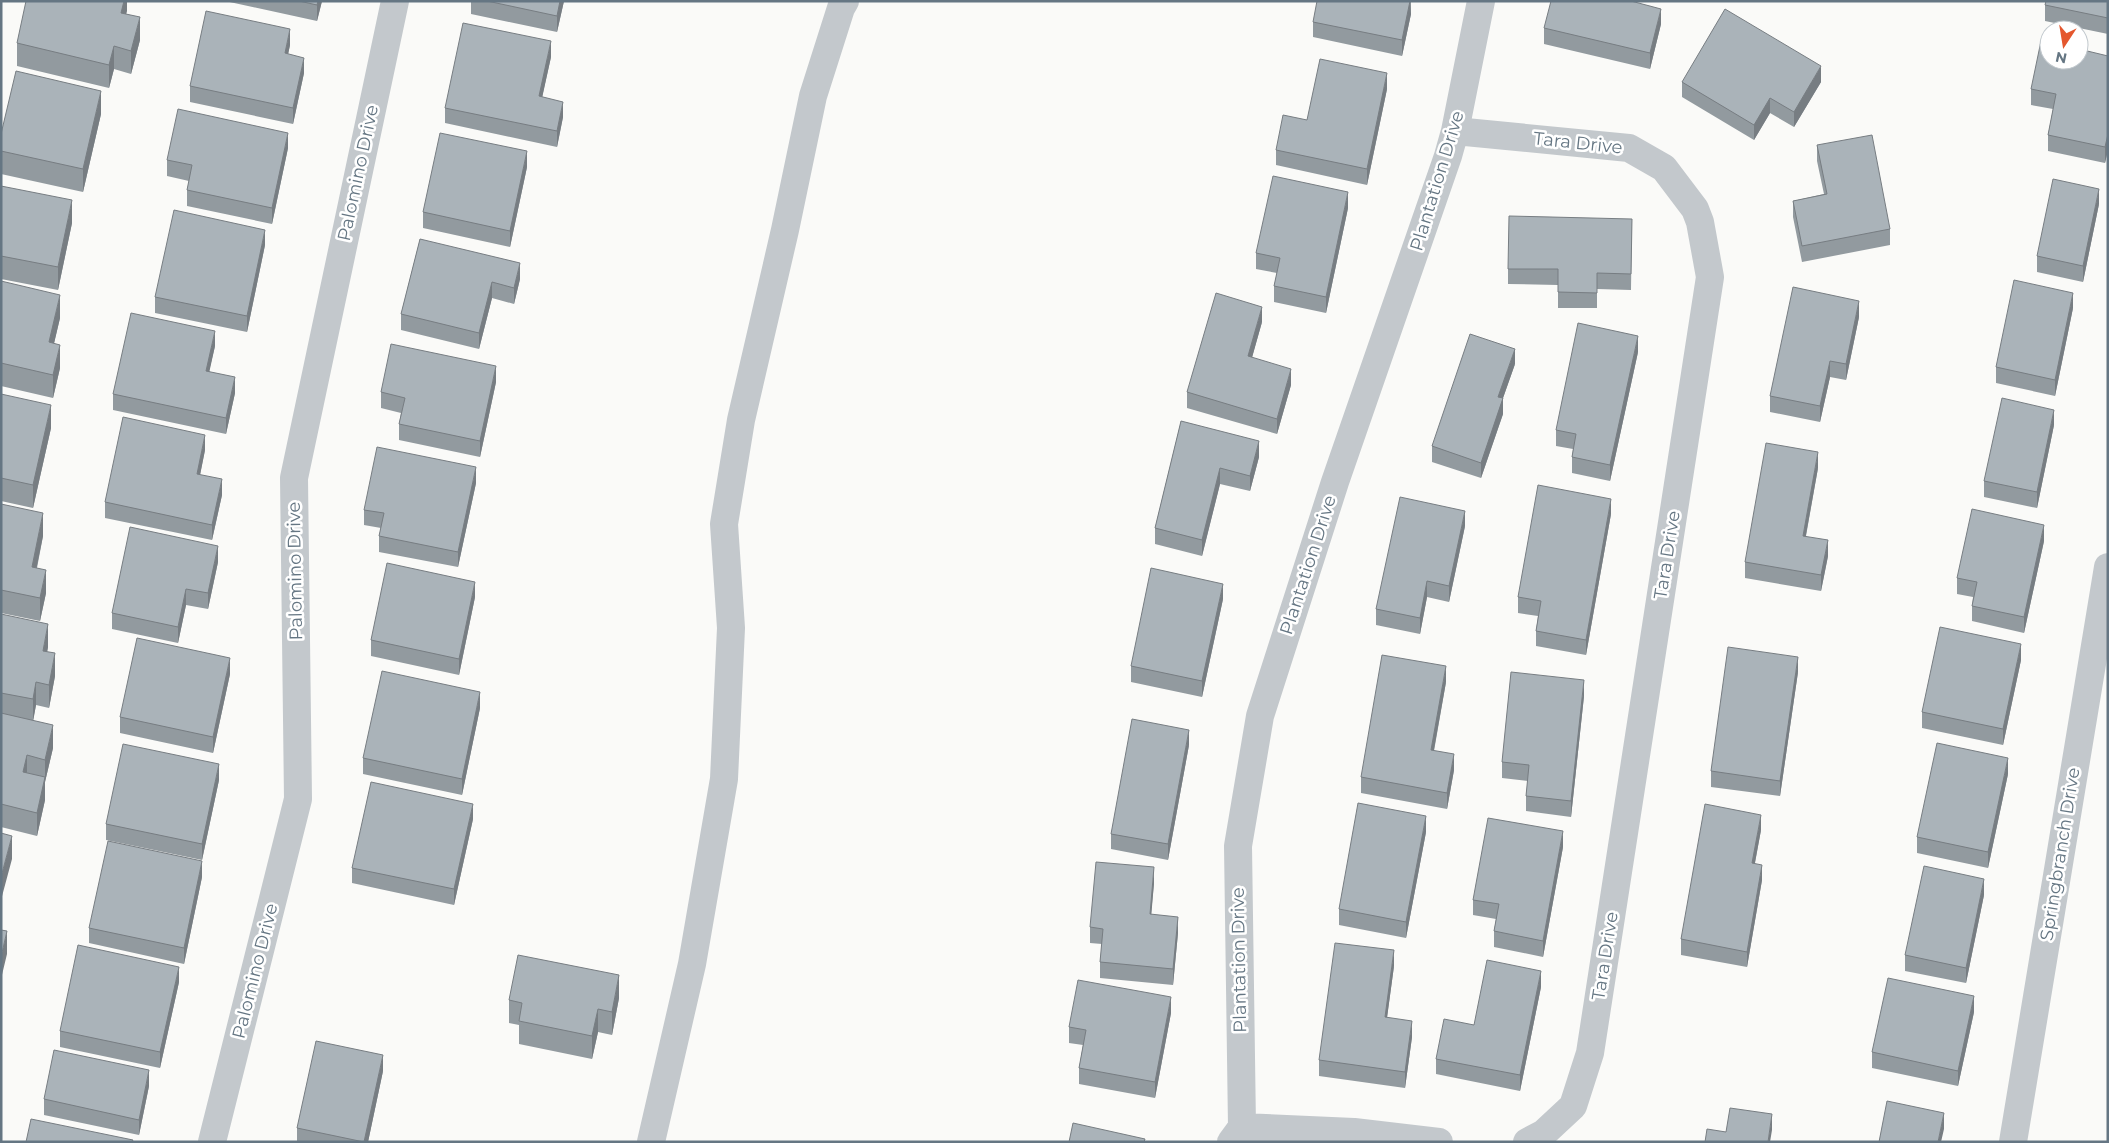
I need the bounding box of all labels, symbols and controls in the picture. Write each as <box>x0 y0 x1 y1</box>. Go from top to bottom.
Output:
north arrow <box>2039 20 2089 70</box>
text: N <box>2054 48 2069 68</box>
street label: Palomino Drive <box>333 103 383 243</box>
street label: Plantation Drive <box>1405 108 1469 254</box>
street label: Tara Drive <box>1532 127 1624 159</box>
street label: Plantation Drive <box>1275 492 1341 638</box>
street label: Palomino Drive <box>283 501 307 641</box>
street label: Tara Drive <box>1649 509 1685 601</box>
street label: Springbranch Drive <box>2035 766 2085 942</box>
street label: Plantation Drive <box>1227 887 1251 1033</box>
street label: Palomino Drive <box>228 901 282 1041</box>
street label: Tara Drive <box>1587 910 1623 1002</box>

